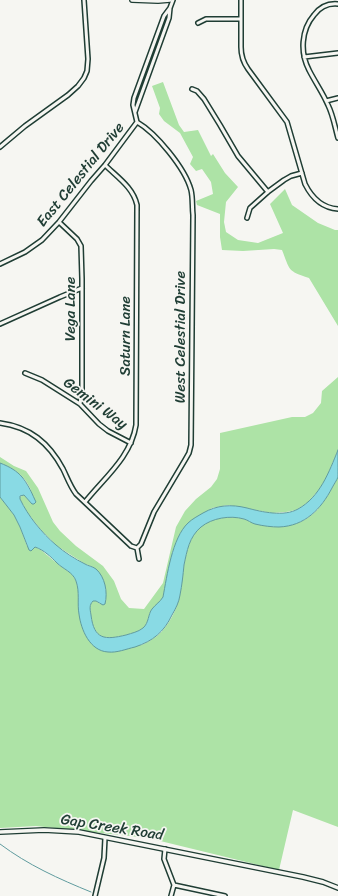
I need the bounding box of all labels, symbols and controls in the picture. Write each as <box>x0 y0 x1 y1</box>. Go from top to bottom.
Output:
street label: East Celestial Drive <box>33 119 129 231</box>
street label: West Celestial Drive <box>172 271 190 403</box>
street label: Vega Lane <box>62 277 80 341</box>
street label: Saturn Lane <box>117 296 135 376</box>
street label: Gemini Way <box>59 374 131 434</box>
street label: Gap Creek Road <box>59 811 165 845</box>

